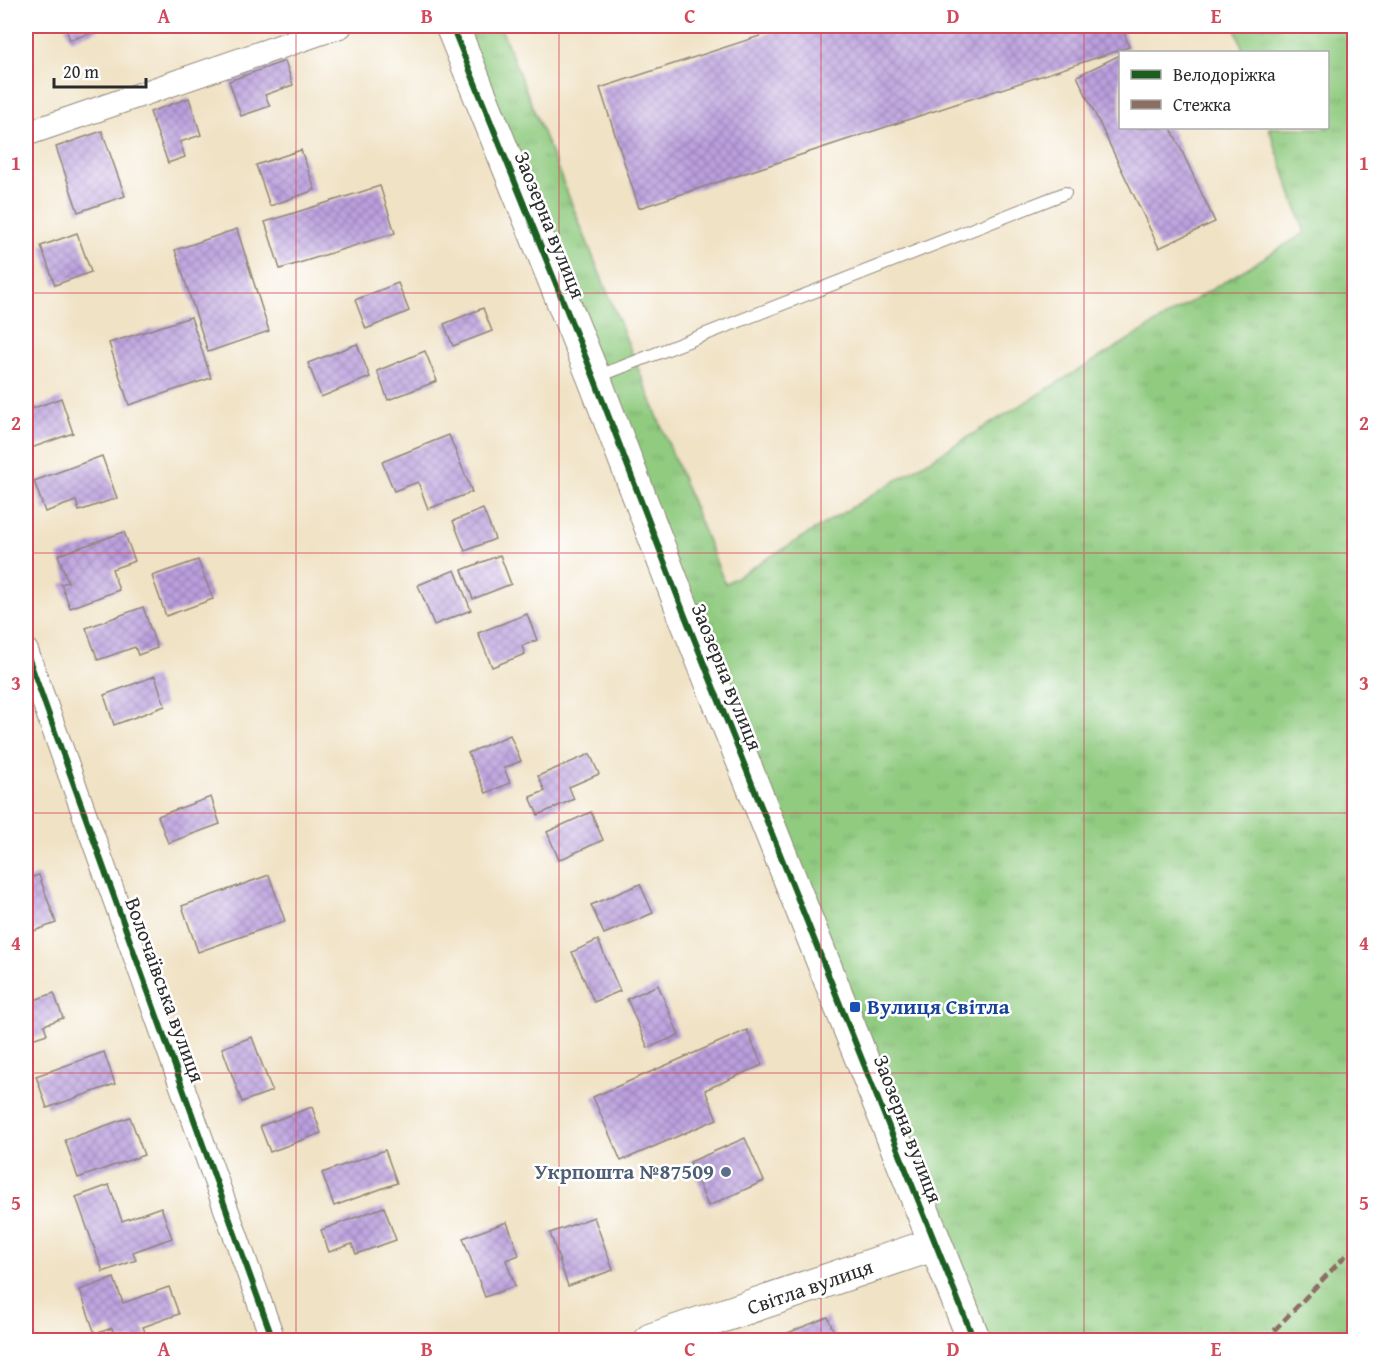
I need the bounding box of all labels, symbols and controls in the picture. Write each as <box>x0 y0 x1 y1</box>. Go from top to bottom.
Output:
text: A <box>158 1 171 30</box>
text: B <box>421 1 433 30</box>
text: C <box>684 1 696 30</box>
text: D <box>946 1 960 30</box>
text: E <box>1211 1 1222 30</box>
scale bar <box>54 51 146 89</box>
legend <box>1119 51 1329 129</box>
text: 20 m <box>63 58 99 85</box>
text: Велодоріжка <box>1173 61 1276 88</box>
text: Стежка <box>1173 91 1232 118</box>
street label: Заозерна вулиця <box>507 147 594 303</box>
text: 1 <box>11 148 21 177</box>
text: 1 <box>1359 148 1369 177</box>
text: 2 <box>11 408 21 437</box>
text: 2 <box>1359 408 1369 437</box>
street label: Заозерна вулиця <box>684 599 771 755</box>
text: 3 <box>11 668 21 697</box>
text: 3 <box>1359 668 1369 697</box>
street label: Волочаївська вулиця <box>118 893 214 1087</box>
text: 4 <box>11 928 21 957</box>
text: 4 <box>1359 928 1369 957</box>
place label: Вулиця Світла <box>867 991 1010 1022</box>
marker: Вулиця Світла <box>848 1000 862 1014</box>
street label: Заозерна вулиця <box>866 1050 951 1208</box>
place label: Укрпошта №87509 <box>535 1156 714 1187</box>
marker: Укрпошта №87509 <box>719 1165 733 1179</box>
text: 5 <box>11 1188 21 1217</box>
text: 5 <box>1359 1188 1369 1217</box>
street label: Світла вулиця <box>743 1250 877 1323</box>
text: A <box>158 1334 171 1363</box>
text: B <box>421 1334 433 1363</box>
text: C <box>684 1334 696 1363</box>
text: D <box>946 1334 960 1363</box>
text: E <box>1211 1334 1222 1363</box>

